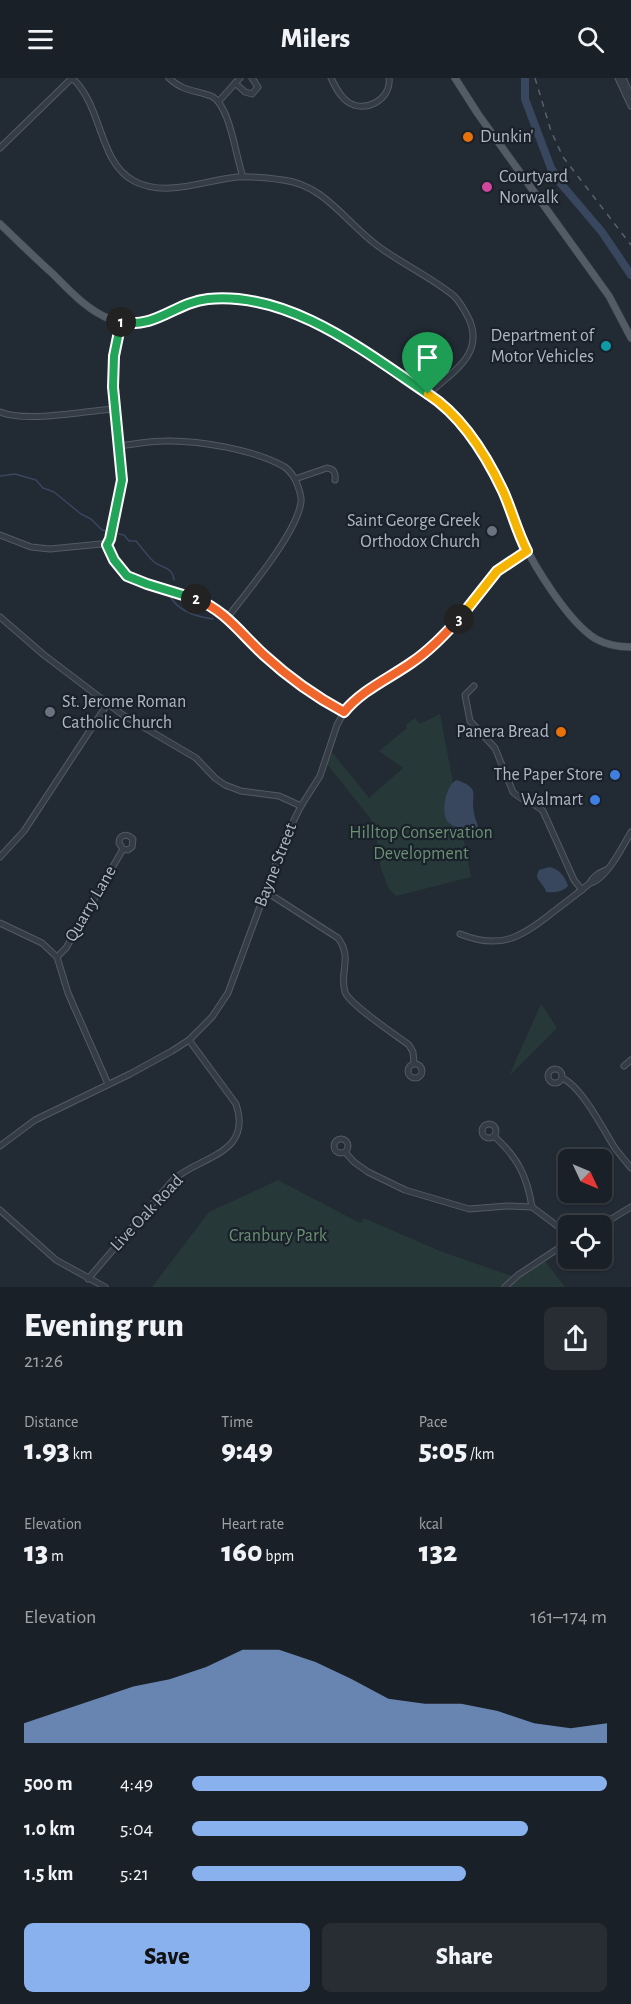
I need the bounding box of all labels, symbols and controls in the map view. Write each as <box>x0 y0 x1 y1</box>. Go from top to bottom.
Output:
icon: menu <box>24 23 57 56</box>
icon: search <box>574 23 607 56</box>
text: Milers <box>281 25 350 52</box>
place label: Dunkin' <box>480 128 534 146</box>
marker: Dunkin' <box>461 130 475 144</box>
place label: Courtyard Norwalk <box>499 168 568 207</box>
marker: Courtyard Norwalk <box>480 180 494 194</box>
pin: 1 <box>106 307 136 337</box>
text: 1 <box>118 314 124 330</box>
place label: Department of Motor Vehicles <box>491 327 596 366</box>
pin <box>402 332 453 394</box>
marker: Department of Motor Vehicles <box>599 339 613 353</box>
icon: arrive <box>411 341 444 374</box>
place label: Saint George Greek Orthodox Church <box>347 512 481 551</box>
marker: Saint George Greek Orthodox Church <box>485 524 499 538</box>
pin: 2 <box>181 584 211 614</box>
text: 2 <box>192 591 200 607</box>
pin: 3 <box>444 604 474 634</box>
text: 3 <box>456 611 462 627</box>
place label: St. Jerome Roman Catholic Church <box>62 693 186 732</box>
marker: St. Jerome Roman Catholic Church <box>43 705 57 719</box>
place label: Panera Bread <box>456 723 549 741</box>
marker: Panera Bread <box>554 725 568 739</box>
place label: The Paper Store <box>494 766 603 784</box>
marker: The Paper Store <box>608 768 622 782</box>
place label: Walmart <box>521 791 583 809</box>
marker: Walmart <box>588 793 602 807</box>
street label: Bayne Street <box>252 820 300 909</box>
park label: Hilltop Conservation Development <box>349 824 493 863</box>
street label: Quarry Lane <box>62 863 120 945</box>
north arrow <box>558 1149 612 1203</box>
map controls <box>558 1149 612 1269</box>
street label: Live Oak Road <box>107 1171 187 1255</box>
button: locate <box>558 1215 612 1269</box>
park label: Cranbury Park <box>229 1227 328 1245</box>
button: share <box>544 1307 607 1370</box>
text: Evening run <box>24 1310 184 1343</box>
text: 21:26 <box>24 1351 63 1371</box>
text: Distance <box>24 1414 78 1430</box>
text: Time <box>221 1414 253 1430</box>
text: Pace <box>419 1414 447 1430</box>
text: 1.93 <box>24 1435 70 1465</box>
text: 9:49 <box>221 1435 273 1465</box>
text: 5:05 <box>419 1435 467 1465</box>
text: km <box>70 1446 93 1462</box>
text: /km <box>467 1446 495 1462</box>
text: Elevation <box>24 1516 82 1532</box>
text: Heart rate <box>221 1516 284 1532</box>
text: kcal <box>419 1516 443 1532</box>
text: 13 <box>24 1537 48 1567</box>
text: 160 <box>221 1537 263 1567</box>
text: 132 <box>419 1537 457 1567</box>
text: m <box>48 1548 64 1564</box>
text: bpm <box>263 1548 294 1564</box>
text: Elevation <box>24 1607 96 1627</box>
text: 161–174 m <box>530 1607 607 1627</box>
text: 500 m <box>24 1774 73 1794</box>
text: 4:49 <box>120 1774 153 1794</box>
text: 1.0 km <box>24 1819 75 1839</box>
text: 5:04 <box>120 1819 153 1839</box>
text: 1.5 km <box>24 1864 73 1884</box>
text: 5:21 <box>120 1864 149 1884</box>
button: Save <box>24 1923 310 1992</box>
button: Share <box>322 1923 607 1992</box>

